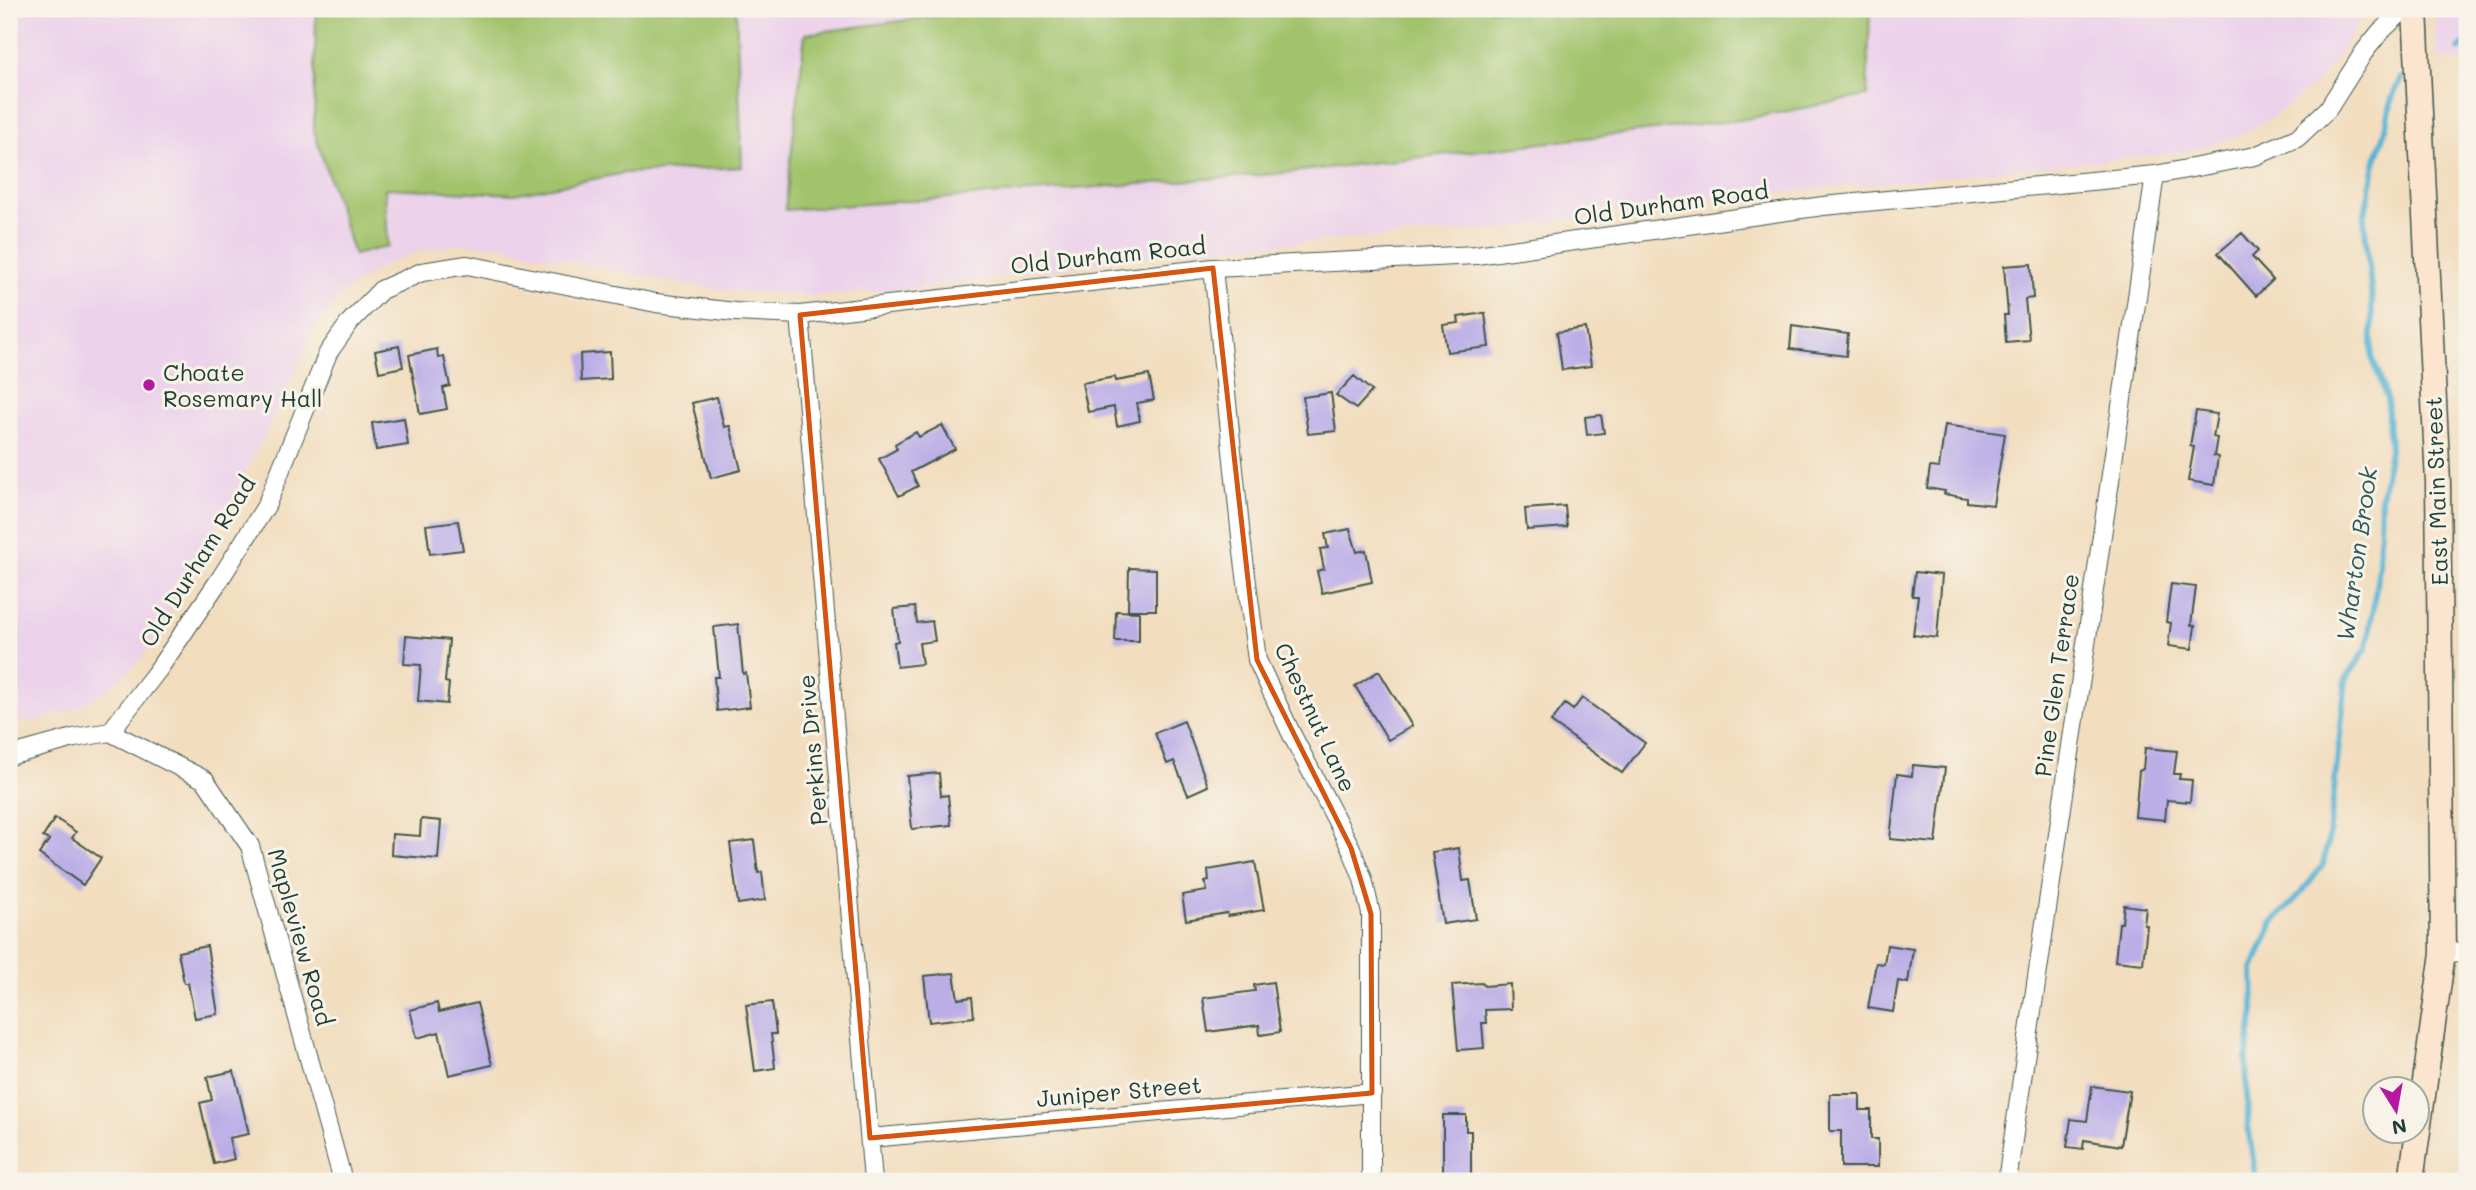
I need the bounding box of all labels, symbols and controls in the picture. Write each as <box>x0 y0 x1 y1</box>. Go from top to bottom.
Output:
street label: Old Durham Road <box>1572 174 1770 232</box>
street label: Old Durham Road <box>1009 230 1207 280</box>
place label: Choate Rosemary Hall <box>163 357 323 413</box>
marker: Choate Rosemary Hall <box>141 377 157 393</box>
street label: East Main Street <box>2418 396 2454 586</box>
water label: Wharton Brook <box>2328 464 2384 643</box>
street label: Old Durham Road <box>132 470 262 652</box>
street label: Pine Glen Terrace <box>2027 571 2085 779</box>
street label: Chestnut Lane <box>1268 638 1364 796</box>
street label: Perkins Drive <box>790 673 834 827</box>
street label: Mapleview Road <box>261 845 341 1029</box>
street label: Juniper Street <box>1035 1069 1203 1113</box>
north arrow <box>2360 1074 2430 1144</box>
text: N <box>2390 1114 2409 1141</box>

